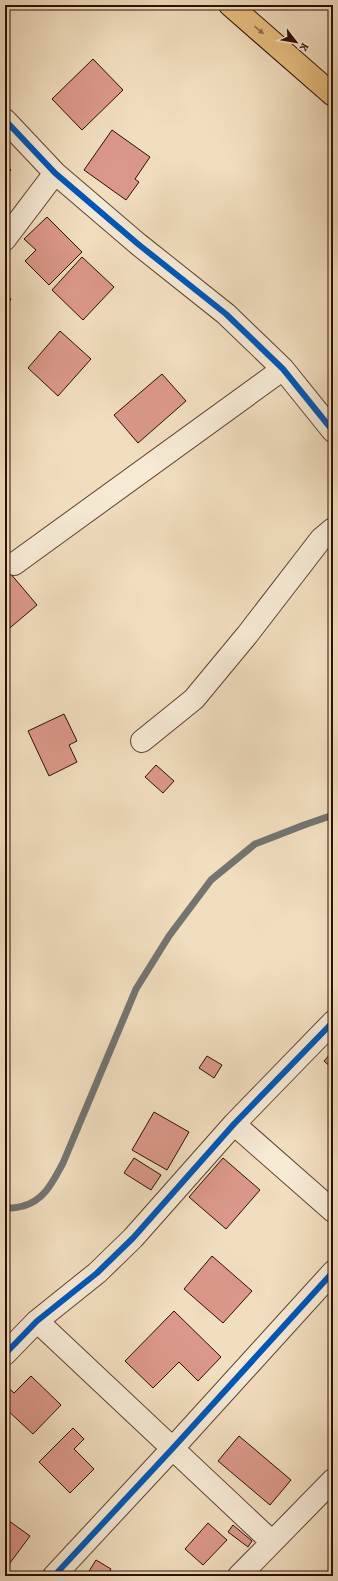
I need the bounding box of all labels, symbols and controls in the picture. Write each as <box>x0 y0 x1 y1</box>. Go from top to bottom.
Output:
north arrow <box>276 22 316 62</box>
one-way arrow <box>254 26 265 35</box>
text: K <box>295 40 312 55</box>

